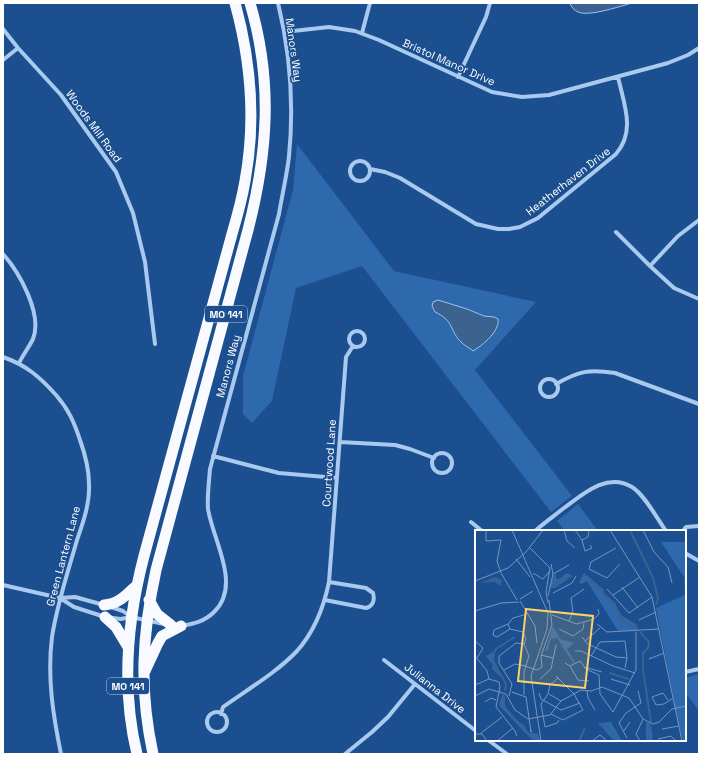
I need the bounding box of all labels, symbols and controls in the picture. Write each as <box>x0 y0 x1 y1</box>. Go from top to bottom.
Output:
street label: Manors Way <box>283 17 305 83</box>
street label: Bristol Manor Drive <box>401 35 497 89</box>
street label: Woods Mill Road <box>63 87 125 165</box>
street label: Heatherhaven Drive <box>523 144 613 218</box>
road number: MO 141 <box>205 306 247 322</box>
street label: Manors Way <box>213 333 243 399</box>
street label: Courtwood Lane <box>319 419 339 507</box>
street label: Green Lantern Lane <box>43 504 83 608</box>
inset map <box>475 530 686 741</box>
street label: Julianna Drive <box>402 660 468 716</box>
road number: MO 141 <box>107 678 149 694</box>

